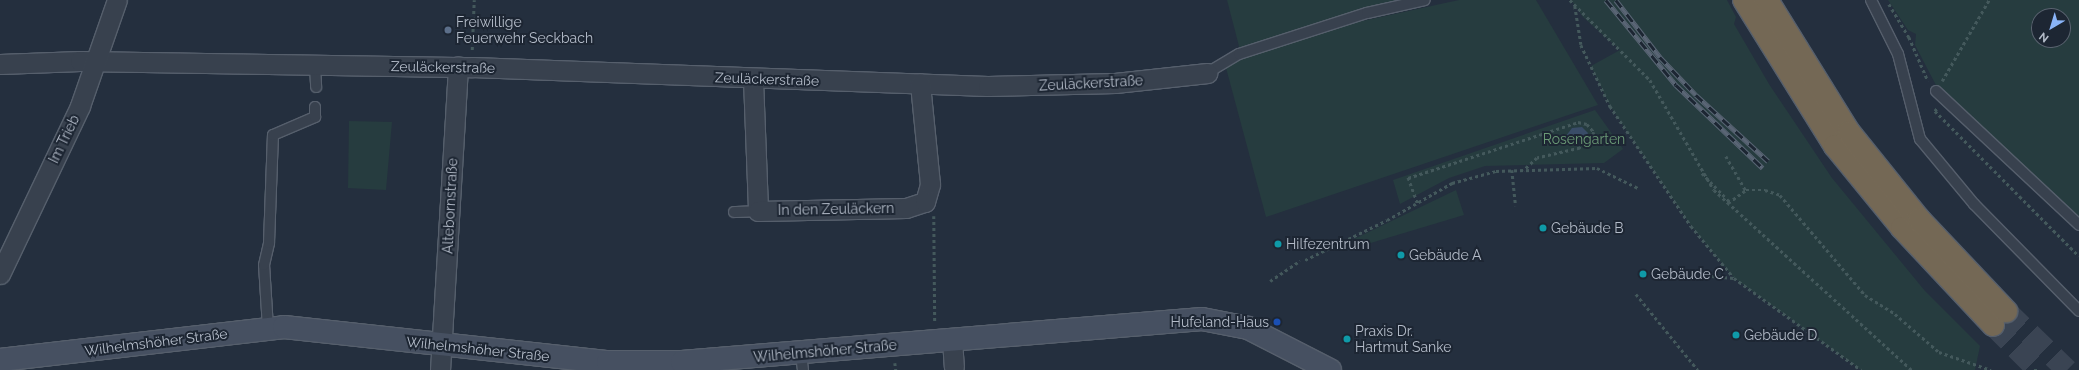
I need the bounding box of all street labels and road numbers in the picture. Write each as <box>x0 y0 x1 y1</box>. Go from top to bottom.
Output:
street label: Zeuläckerstraße <box>391 58 495 76</box>
street label: Zeuläckerstraße <box>715 69 819 89</box>
street label: Zeuläckerstraße <box>1038 72 1144 94</box>
street label: Im Trieb <box>45 112 83 166</box>
street label: Altebornstraße <box>439 158 461 254</box>
street label: In den Zeuläckern <box>778 200 894 218</box>
street label: Wilhelmshöher Straße <box>83 325 229 359</box>
street label: Wilhelmshöher Straße <box>405 333 551 365</box>
street label: Wilhelmshöher Straße <box>752 336 898 366</box>

